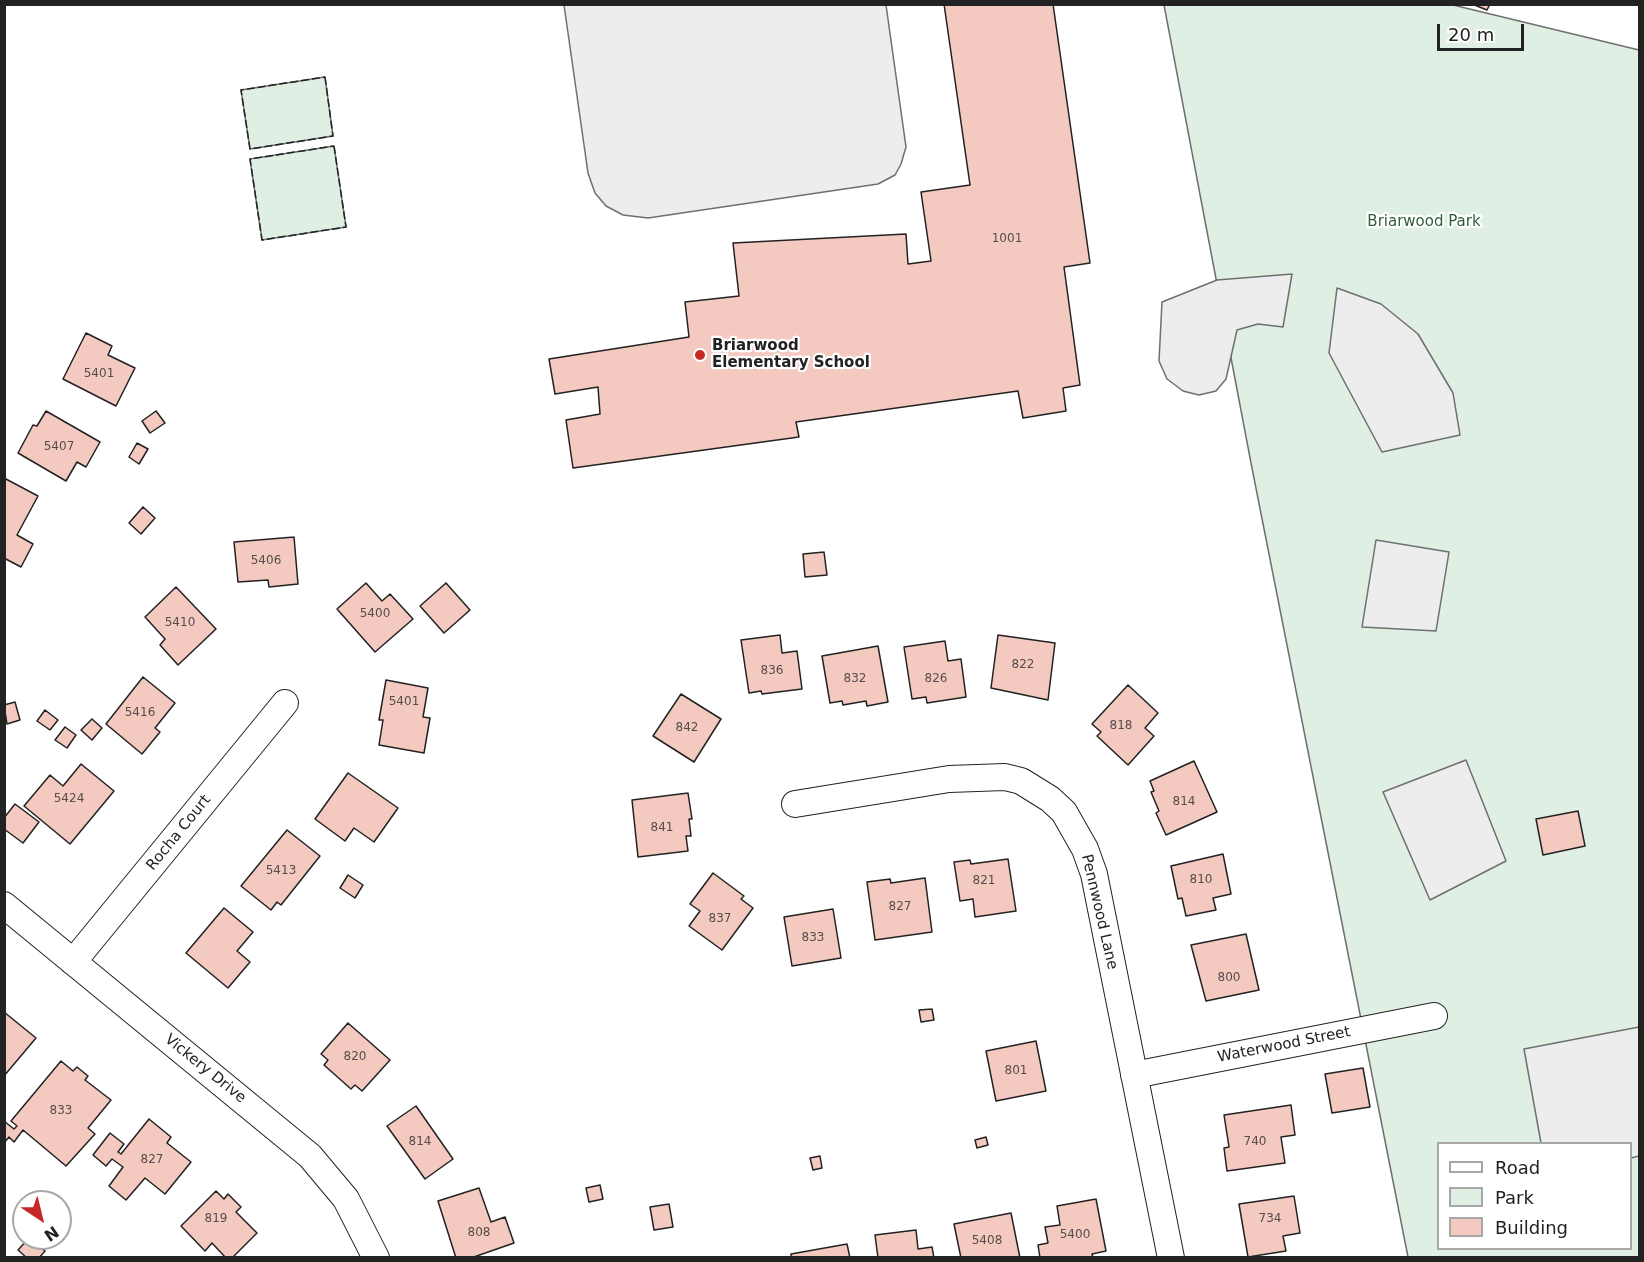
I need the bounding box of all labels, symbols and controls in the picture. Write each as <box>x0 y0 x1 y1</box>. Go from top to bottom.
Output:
scale bar <box>1440 12 1527 50</box>
text: 20 m <box>1448 24 1494 45</box>
park label: Briarwood Park <box>1367 213 1481 231</box>
house number: 1001 <box>992 232 1022 246</box>
place label: Briarwood Elementary School <box>712 337 870 372</box>
marker: Briarwood Elementary School <box>693 348 707 362</box>
house number: 5401 <box>84 367 114 381</box>
house number: 5407 <box>44 440 74 454</box>
house number: 5406 <box>251 554 281 568</box>
house number: 5400 <box>360 607 390 621</box>
house number: 5410 <box>165 616 195 630</box>
house number: 822 <box>1012 658 1034 672</box>
house number: 836 <box>761 664 783 678</box>
house number: 832 <box>844 672 866 686</box>
house number: 826 <box>925 672 947 686</box>
house number: 5401 <box>389 695 419 709</box>
house number: 5416 <box>125 706 155 720</box>
house number: 818 <box>1110 719 1132 733</box>
house number: 842 <box>676 721 698 735</box>
house number: 5424 <box>54 792 84 806</box>
street label: Rocha Court <box>143 792 215 874</box>
house number: 814 <box>1173 795 1195 809</box>
house number: 841 <box>651 821 673 835</box>
street label: Pennwood Lane <box>1077 853 1121 971</box>
house number: 5413 <box>266 864 296 878</box>
house number: 810 <box>1190 873 1212 887</box>
house number: 821 <box>973 874 995 888</box>
house number: 827 <box>889 900 911 914</box>
house number: 837 <box>709 912 731 926</box>
house number: 833 <box>802 931 824 945</box>
house number: 800 <box>1218 971 1240 985</box>
street label: Waterwood Street <box>1216 1023 1352 1067</box>
street label: Vickery Drive <box>161 1031 249 1107</box>
house number: 820 <box>344 1050 366 1064</box>
house number: 801 <box>1005 1064 1027 1078</box>
house number: 833 <box>50 1104 72 1118</box>
house number: 814 <box>409 1135 431 1149</box>
house number: 740 <box>1244 1135 1266 1149</box>
legend <box>1437 1142 1632 1250</box>
house number: 827 <box>141 1153 163 1167</box>
text: Road <box>1495 1157 1540 1178</box>
text: Park <box>1495 1187 1534 1208</box>
north arrow <box>12 1190 72 1250</box>
house number: 819 <box>205 1212 227 1226</box>
house number: 734 <box>1259 1212 1281 1226</box>
text: Building <box>1495 1217 1568 1238</box>
text: N <box>41 1222 62 1245</box>
house number: 808 <box>468 1226 490 1240</box>
house number: 5400 <box>1060 1228 1090 1242</box>
house number: 5408 <box>972 1234 1002 1248</box>

